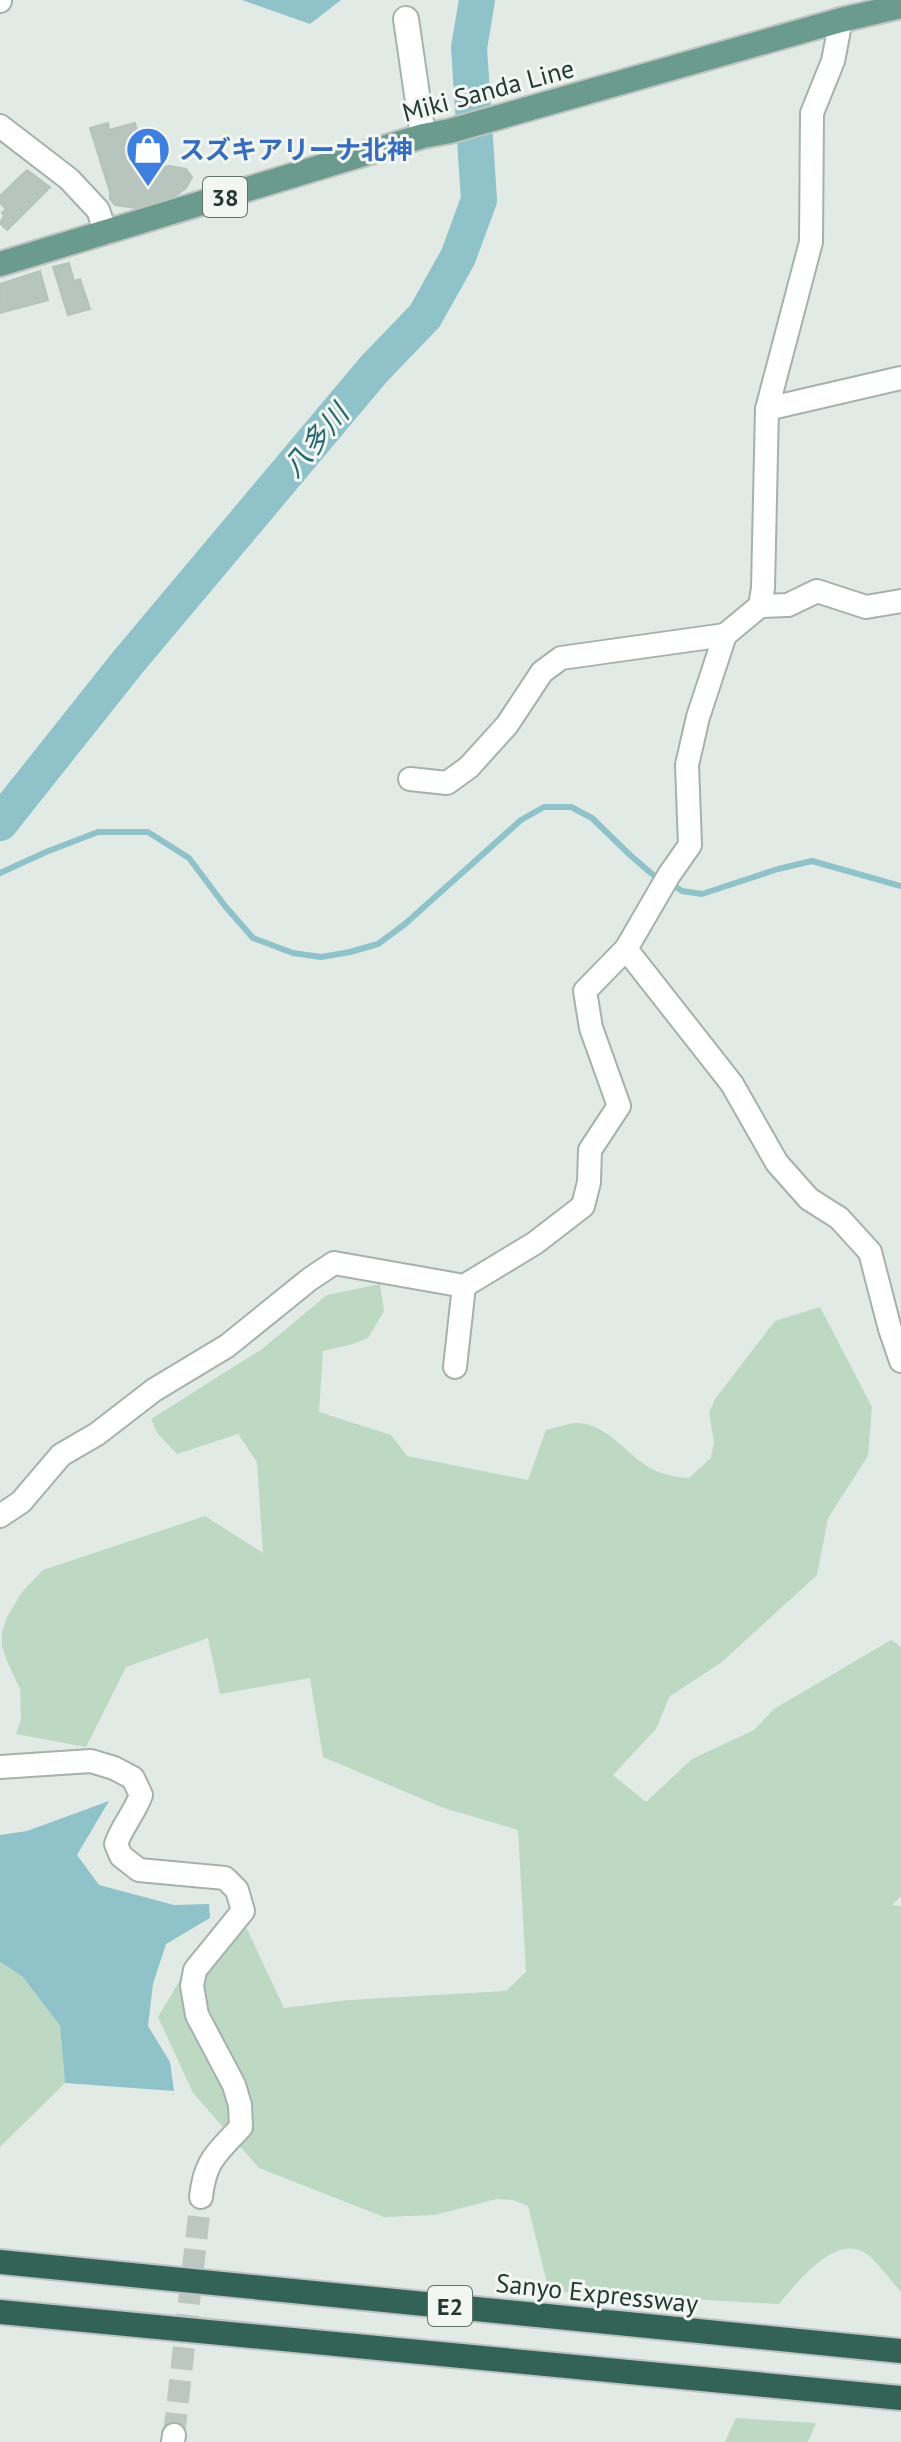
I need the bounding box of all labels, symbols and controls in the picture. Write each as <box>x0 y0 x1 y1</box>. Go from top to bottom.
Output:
street label: Miki Sanda Line <box>398 51 578 129</box>
shop icon: スズキアリーナ北神 <box>124 125 172 188</box>
place label: スズキアリーナ北神 <box>179 133 413 166</box>
road number: 38 <box>203 177 247 217</box>
water label: 八多川 <box>274 394 358 484</box>
street label: Sanyo Expressway <box>494 2266 700 2320</box>
road number: E2 <box>428 2286 472 2326</box>

